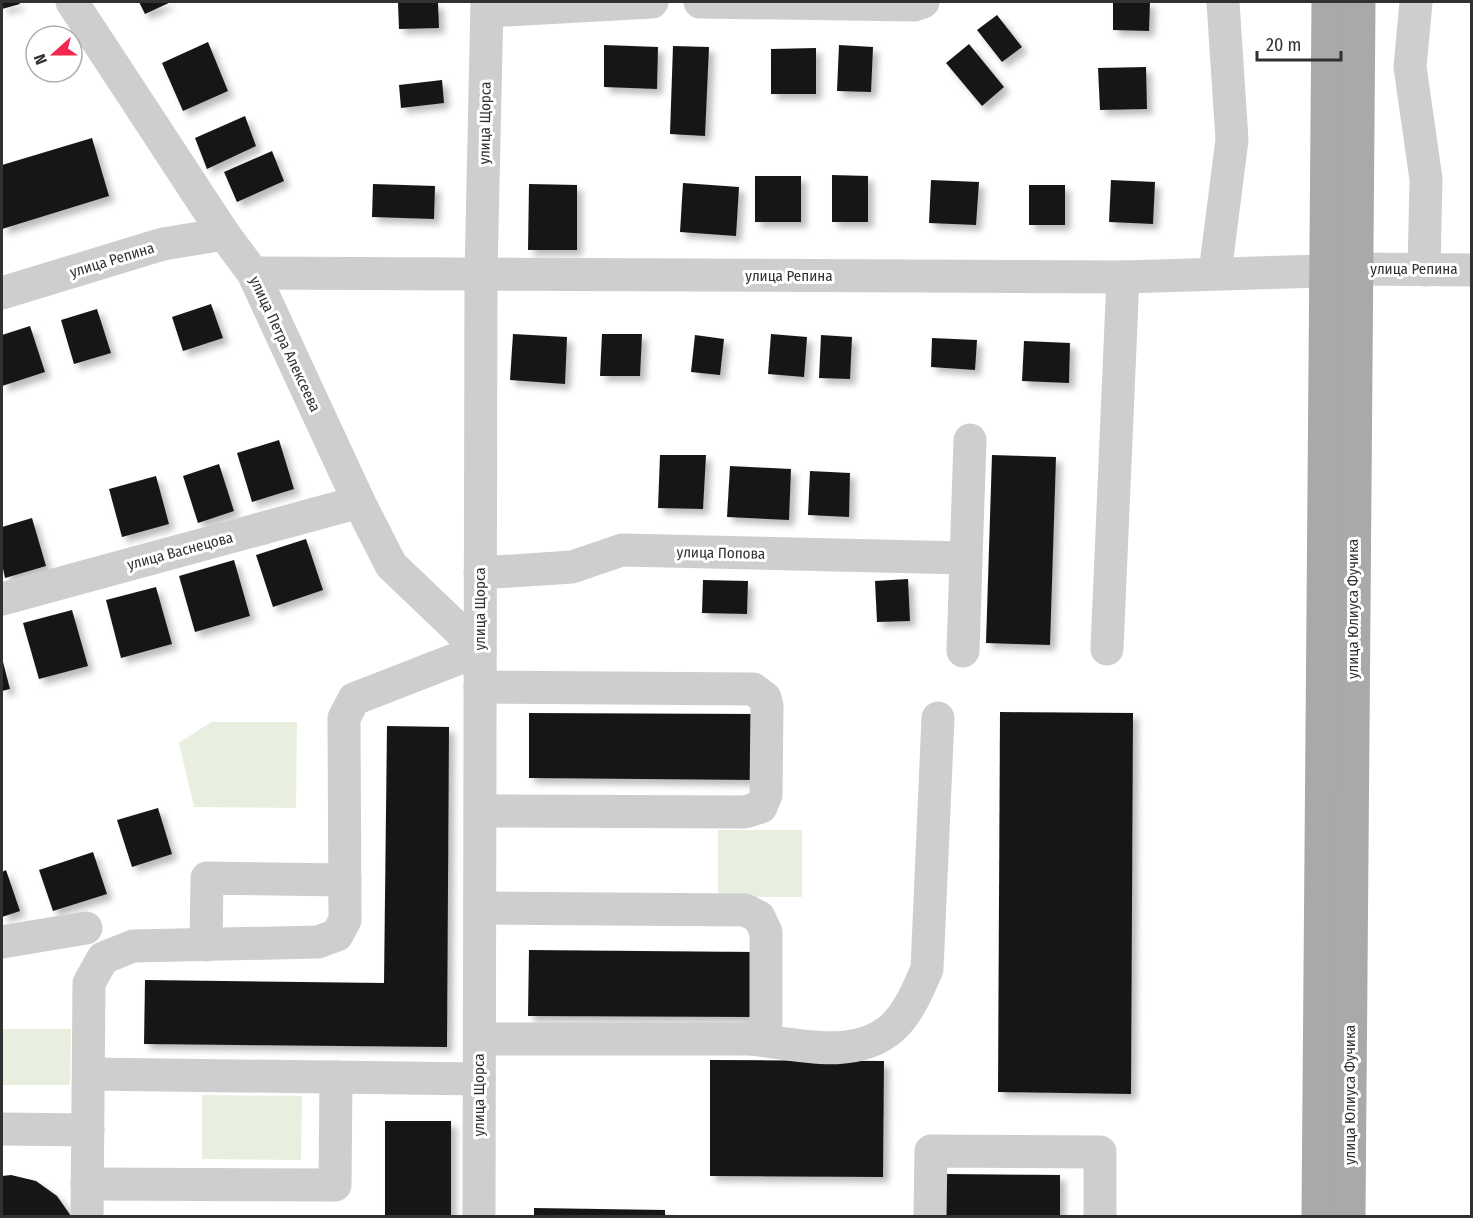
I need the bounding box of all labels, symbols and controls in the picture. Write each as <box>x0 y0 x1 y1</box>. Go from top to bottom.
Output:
north arrow <box>24 24 84 84</box>
scale bar <box>1257 24 1341 62</box>
text: 20 m <box>1266 34 1301 56</box>
text: N <box>30 51 51 67</box>
street label: улица Щорса <box>475 81 495 165</box>
street label: улица Репина <box>68 239 156 281</box>
street label: улица Репина <box>1370 260 1458 278</box>
street label: улица Репина <box>745 267 833 285</box>
street label: улица Петра Алексеева <box>246 273 324 415</box>
street label: улица Васнецова <box>125 528 235 574</box>
street label: улица Юлиуса Фучика <box>1344 539 1362 679</box>
street label: улица Попова <box>677 543 765 563</box>
street label: улица Щорса <box>471 567 489 651</box>
street label: улица Юлиуса Фучика <box>1341 1025 1359 1165</box>
street label: улица Щорса <box>470 1053 488 1137</box>

